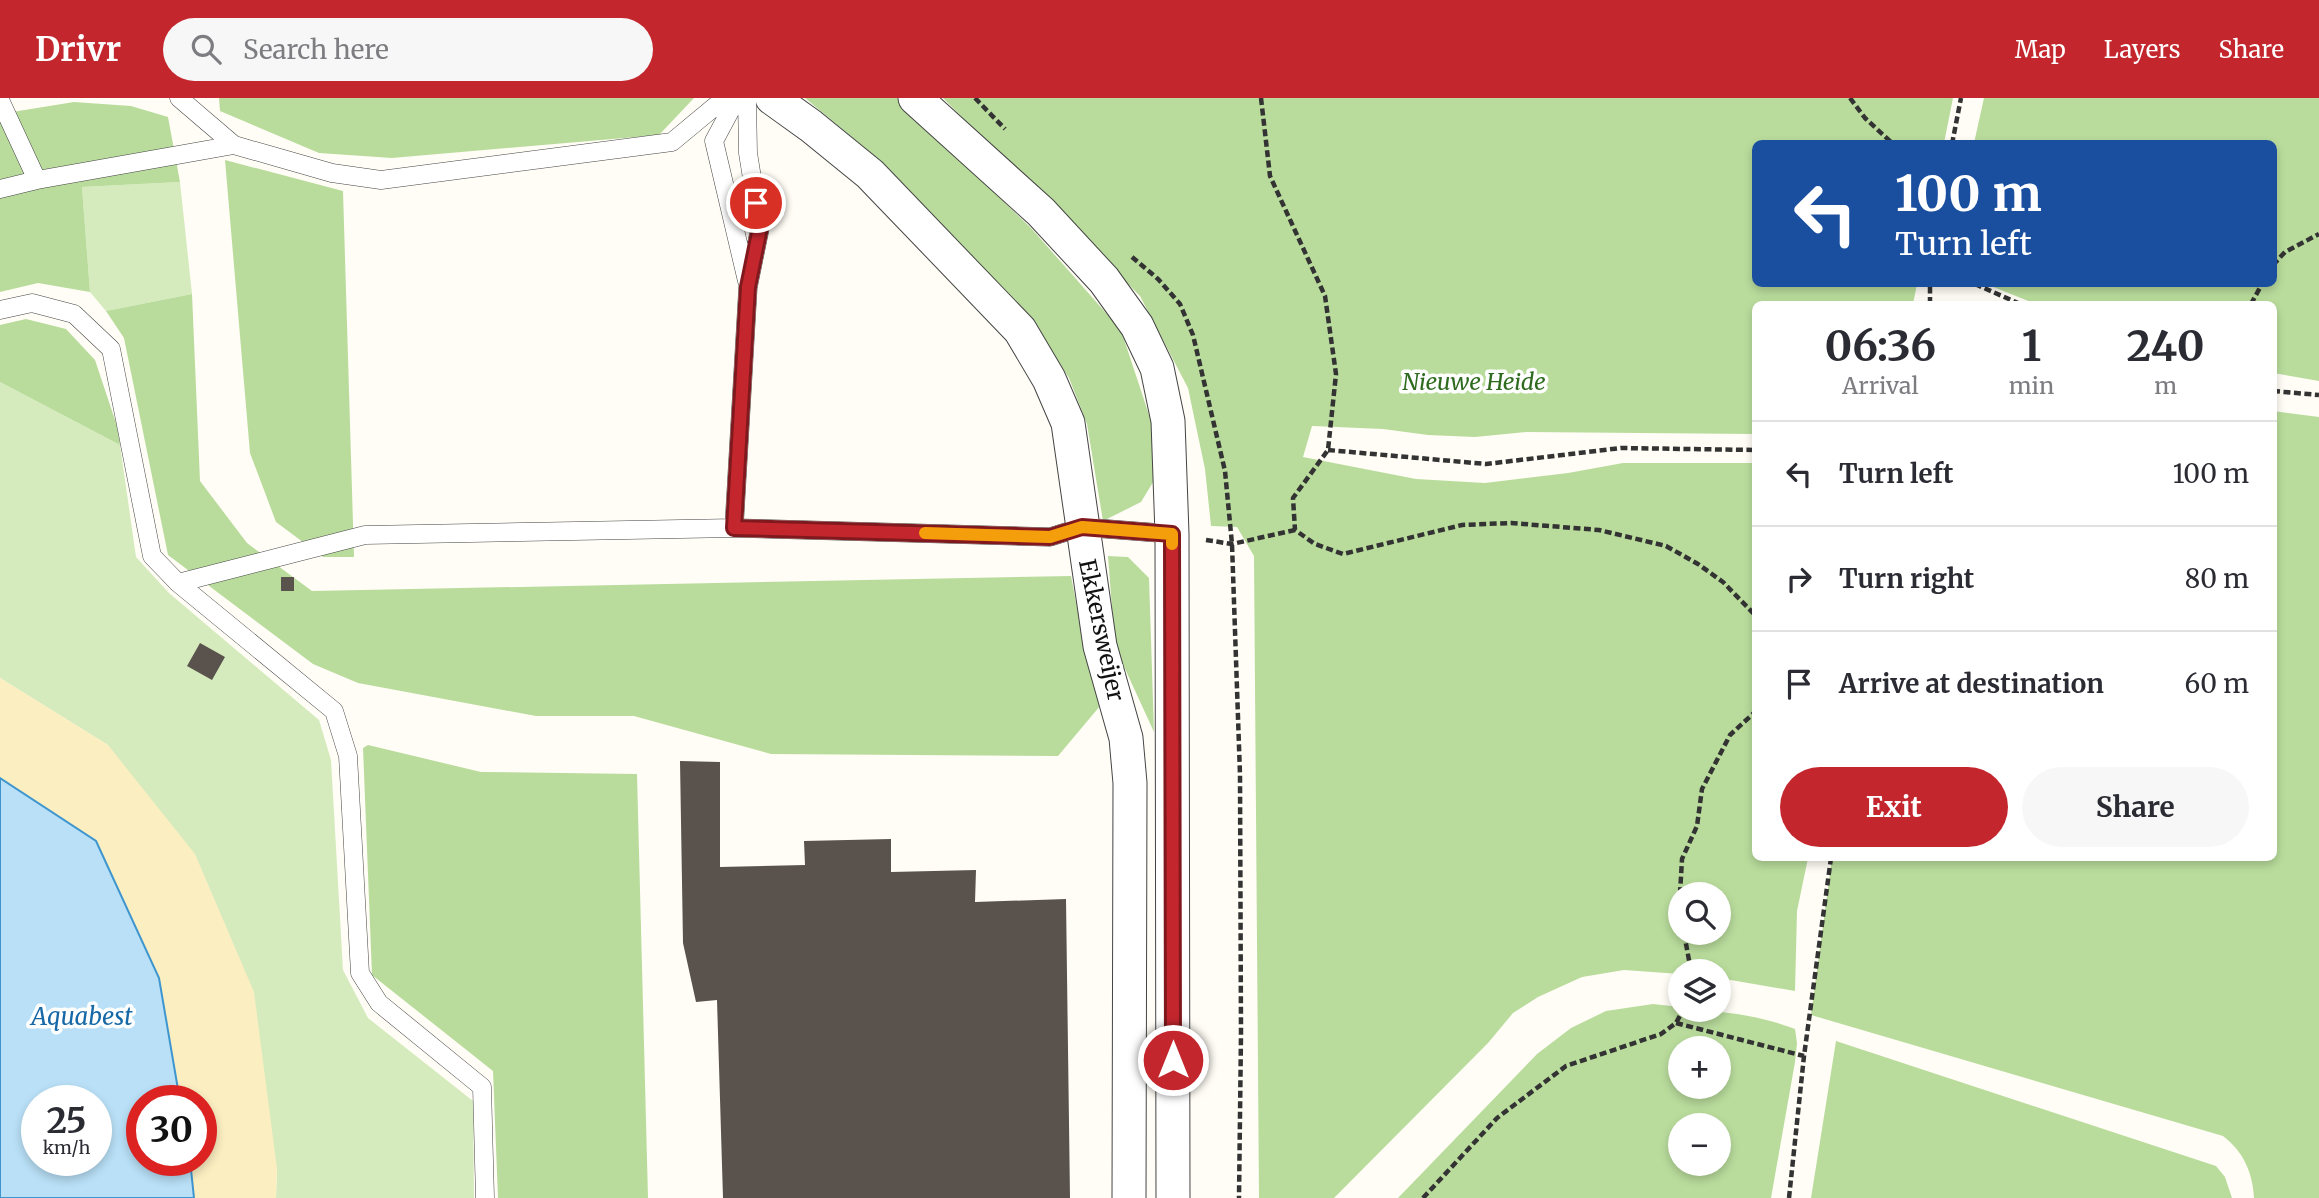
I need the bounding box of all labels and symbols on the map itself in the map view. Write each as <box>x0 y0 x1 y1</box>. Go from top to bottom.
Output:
pin <box>726 173 786 233</box>
park label: Nieuwe Heide <box>1402 367 1546 396</box>
street label: Ekkersweijer <box>1073 557 1131 703</box>
water label: Aquabest <box>29 1001 133 1032</box>
position arrow <box>1136 1023 1210 1097</box>
speed limit sign: 30 <box>126 1085 217 1176</box>

